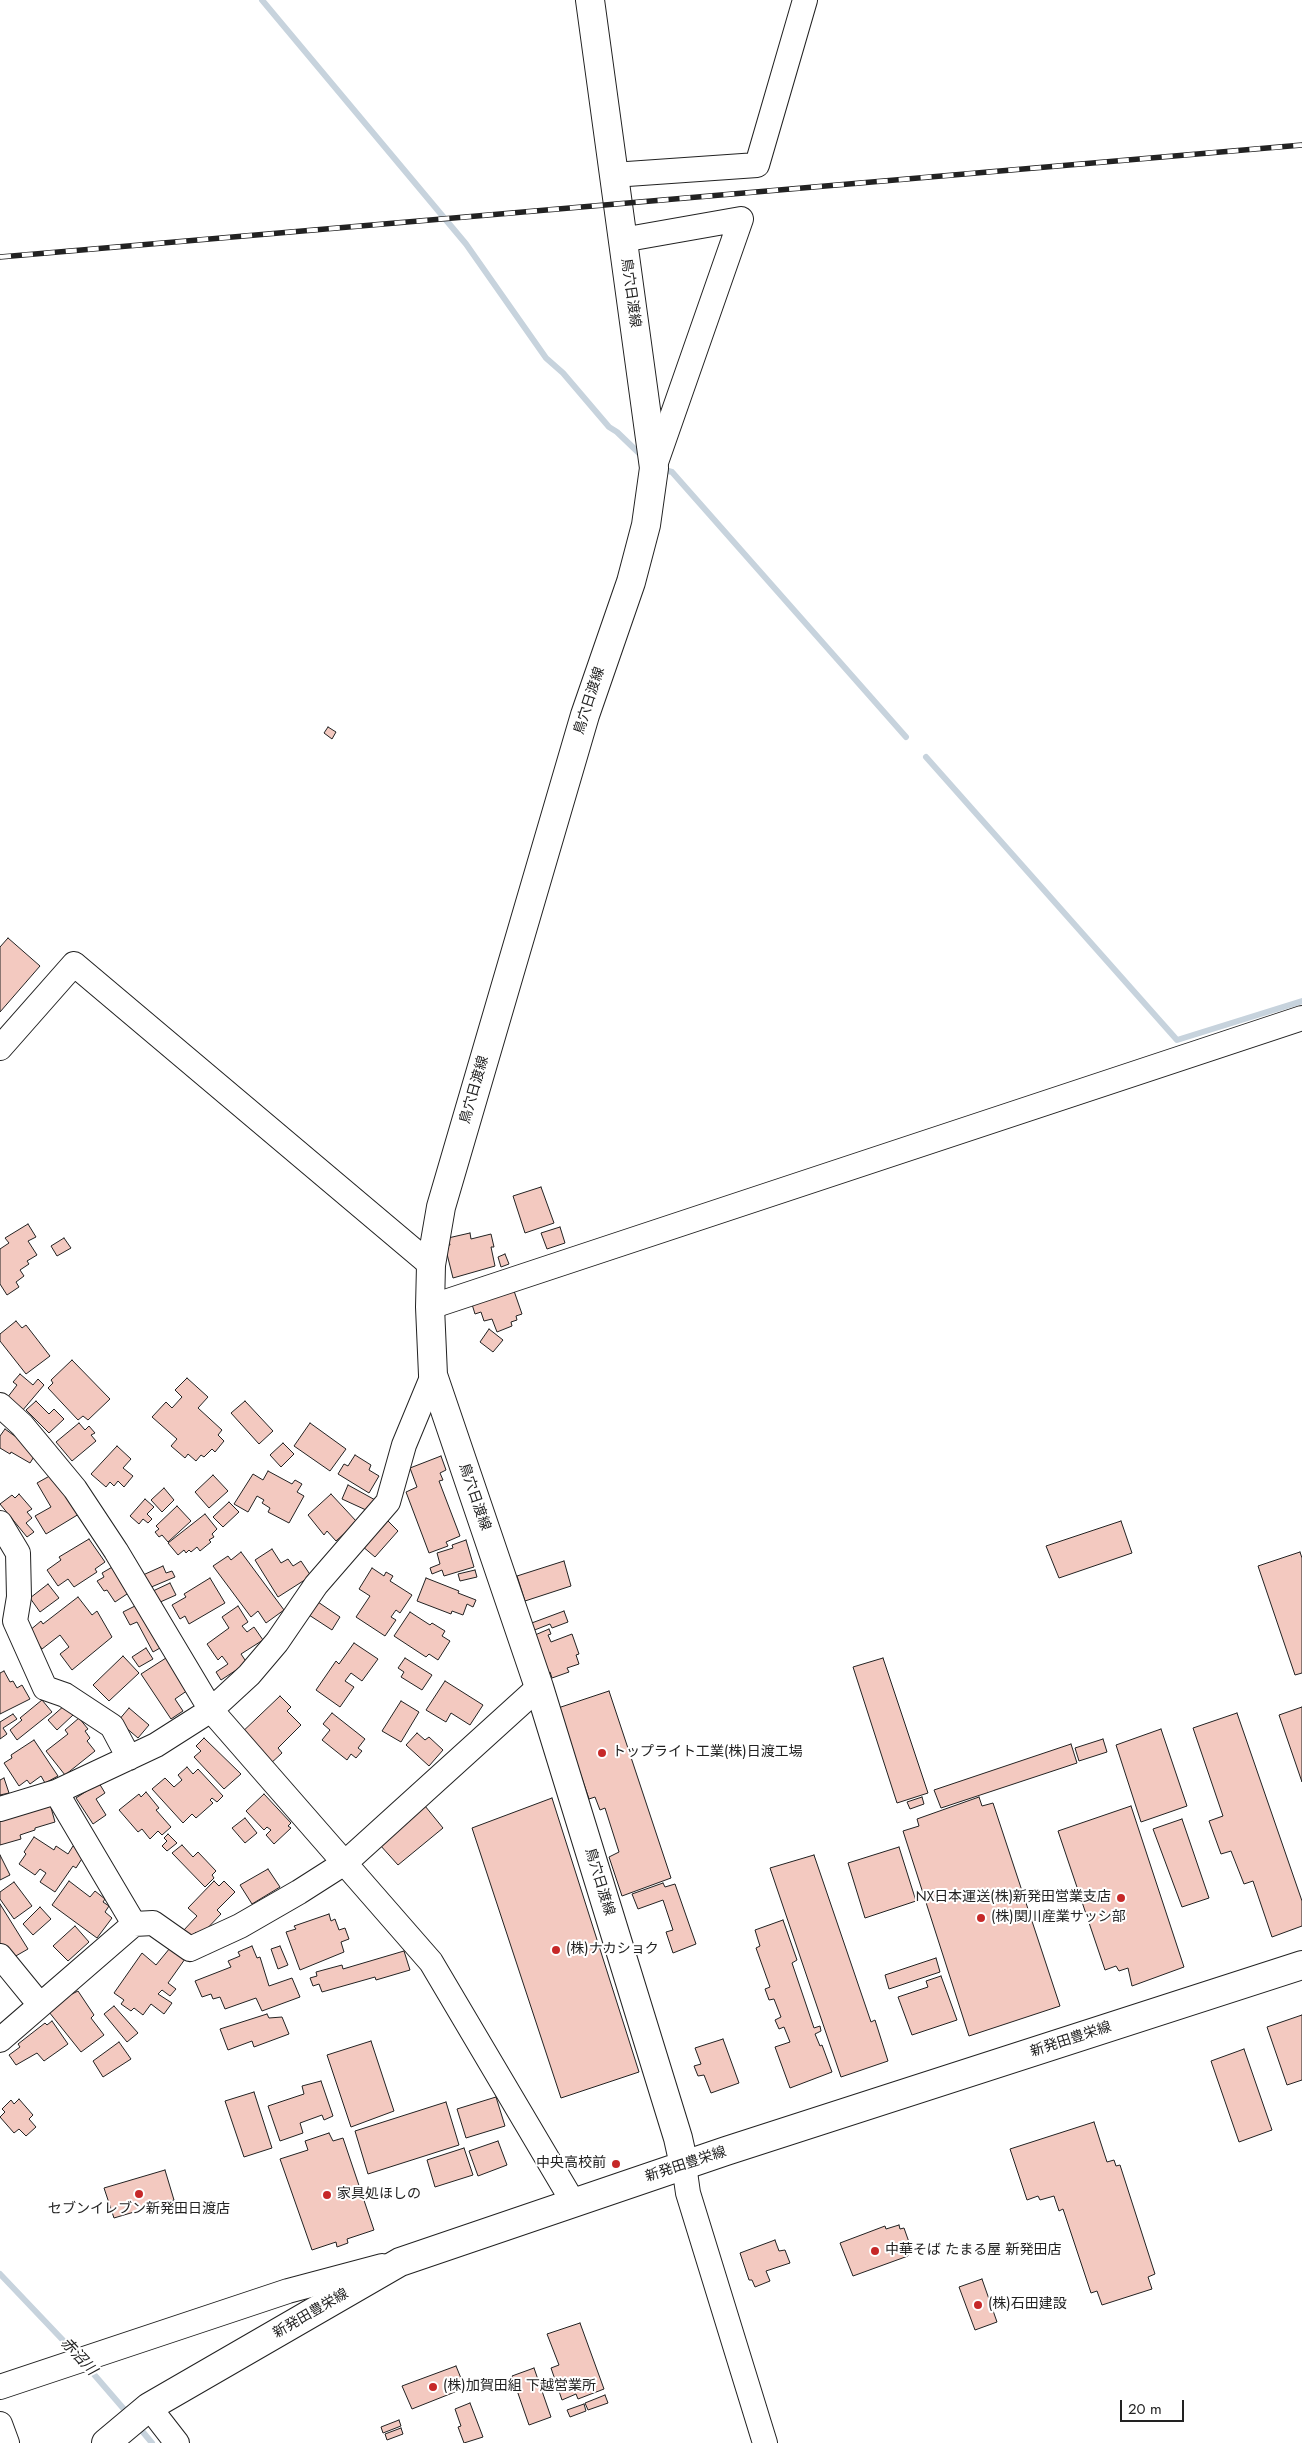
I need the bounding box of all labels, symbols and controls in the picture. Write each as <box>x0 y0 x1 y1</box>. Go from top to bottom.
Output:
street label: 鳥穴日渡線 <box>617 257 643 329</box>
street label: 鳥穴日渡線 <box>571 665 609 737</box>
street label: 鳥穴日渡線 <box>457 1054 493 1126</box>
street label: 鳥穴日渡線 <box>455 1461 493 1533</box>
place label: トップライト工業(株)日渡工場 <box>612 1745 803 1761</box>
marker: トップライト工業(株)日渡工場 <box>596 1747 608 1759</box>
street label: 鳥穴日渡線 <box>581 1846 617 1918</box>
place label: NX日本運送(株)新発田営業支店 <box>916 1890 1111 1906</box>
marker: NX日本運送(株)新発田営業支店 <box>1115 1892 1127 1904</box>
place label: (株)関川産業サッシ部 <box>991 1910 1126 1926</box>
marker: (株)関川産業サッシ部 <box>975 1912 987 1924</box>
place label: (株)ナカショク <box>566 1942 659 1958</box>
marker: (株)ナカショク <box>550 1944 562 1956</box>
street label: 新発田豊栄線 <box>1028 2019 1114 2061</box>
street label: 新発田豊栄線 <box>643 2144 729 2186</box>
place label: 中央高校前 <box>536 2156 606 2172</box>
marker: 中央高校前 <box>610 2158 622 2170</box>
place label: 家具処ほしの <box>337 2187 421 2203</box>
marker: セブンイレブン新発田日渡店 <box>133 2188 145 2200</box>
marker: 家具処ほしの <box>321 2189 333 2201</box>
place label: セブンイレブン新発田日渡店 <box>48 2202 230 2218</box>
place label: 中華そば たまる屋 新発田店 <box>885 2243 1061 2259</box>
marker: 中華そば たまる屋 新発田店 <box>869 2245 881 2257</box>
street label: 新発田豊栄線 <box>270 2286 352 2342</box>
place label: (株)石田建設 <box>988 2297 1067 2313</box>
marker: (株)石田建設 <box>972 2299 984 2311</box>
water label: 赤沼川 <box>56 2334 100 2380</box>
place label: (株)加賀田組 下越営業所 <box>443 2379 596 2395</box>
marker: (株)加賀田組 下越営業所 <box>427 2381 439 2393</box>
scale bar <box>1122 2390 1186 2422</box>
text: 20 m <box>1128 2398 1162 2420</box>

